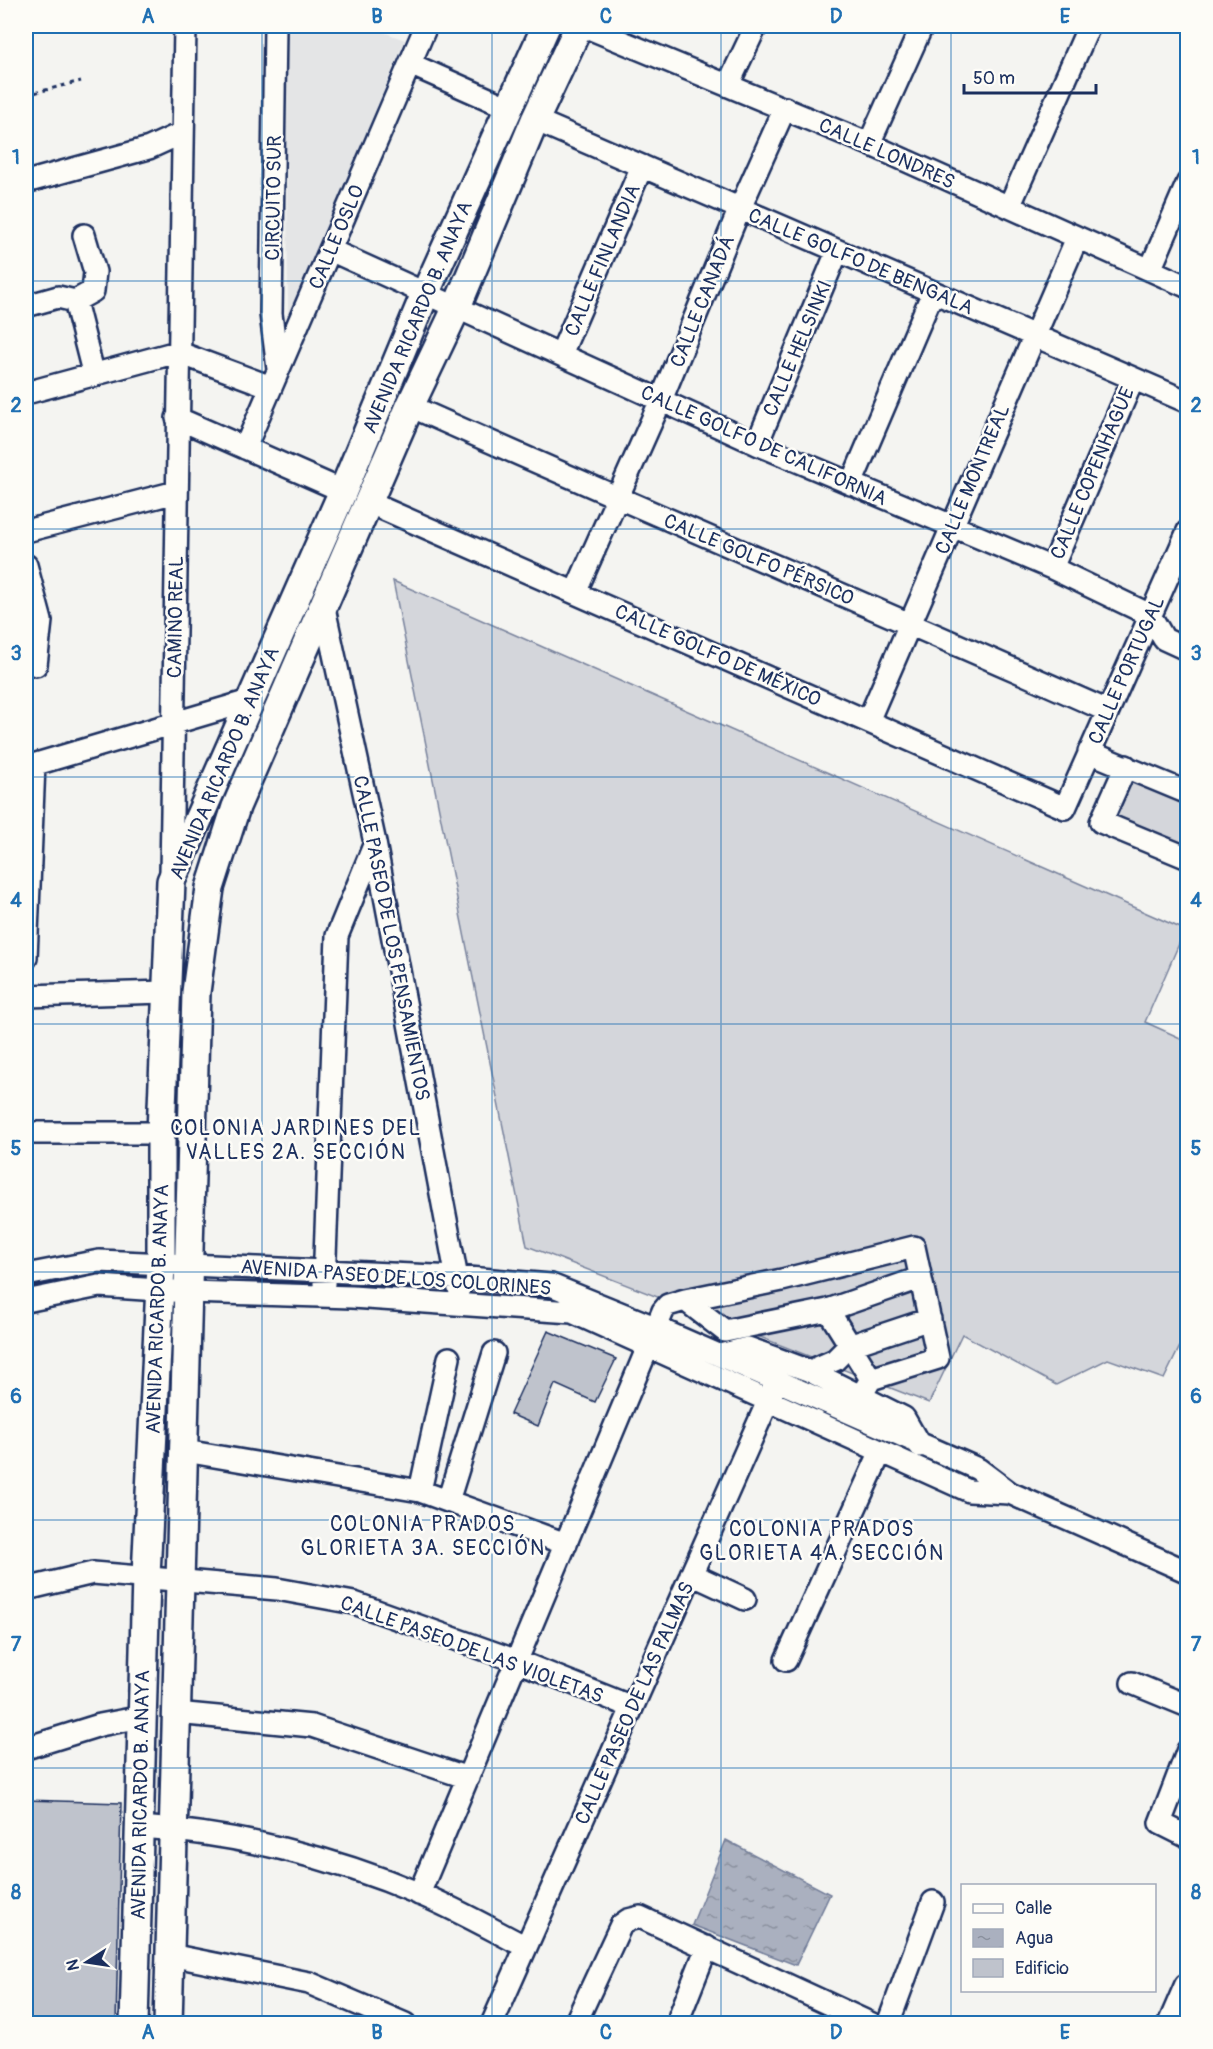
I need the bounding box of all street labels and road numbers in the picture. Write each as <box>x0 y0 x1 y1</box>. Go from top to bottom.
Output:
street label: CALLE LONDRES <box>815 112 959 195</box>
street label: CIRCUITO SUR <box>260 135 287 261</box>
street label: CALLE FINLANDIA <box>559 180 646 340</box>
street label: CALLE OSLO <box>303 181 370 293</box>
street label: AVENIDA RICARDO B. ANAYA <box>357 197 478 437</box>
street label: CALLE GOLFO DE BENGALA <box>744 203 977 320</box>
street label: CALLE CANADÁ <box>665 231 740 371</box>
street label: CALLE HELSINKI <box>758 276 837 420</box>
street label: CALLE GOLFO DE CALIFORNIA <box>637 380 891 511</box>
street label: CALLE COPENHAGUE <box>1045 383 1140 563</box>
street label: CALLE MONTREAL <box>930 400 1015 558</box>
street label: CALLE GOLFO PÉRSICO <box>660 508 858 611</box>
street label: CAMINO REAL <box>162 556 189 678</box>
street label: CALLE PORTUGAL <box>1083 592 1170 748</box>
street label: CALLE GOLFO DE MÉXICO <box>611 599 825 712</box>
street label: AVENIDA RICARDO B. ANAYA <box>164 643 285 883</box>
street label: CALLE PASEO DE LOS PENSAMIENTOS <box>348 773 435 1103</box>
street label: AVENIDA RICARDO B. ANAYA <box>141 1184 174 1434</box>
street label: AVENIDA PASEO DE LOS COLORINES <box>240 1254 552 1301</box>
street label: CALLE PASEO DE LAS PALMAS <box>570 1578 699 1829</box>
street label: CALLE PASEO DE LAS VIOLETAS <box>337 1590 607 1709</box>
street label: AVENIDA RICARDO B. ANAYA <box>126 1670 155 1920</box>

